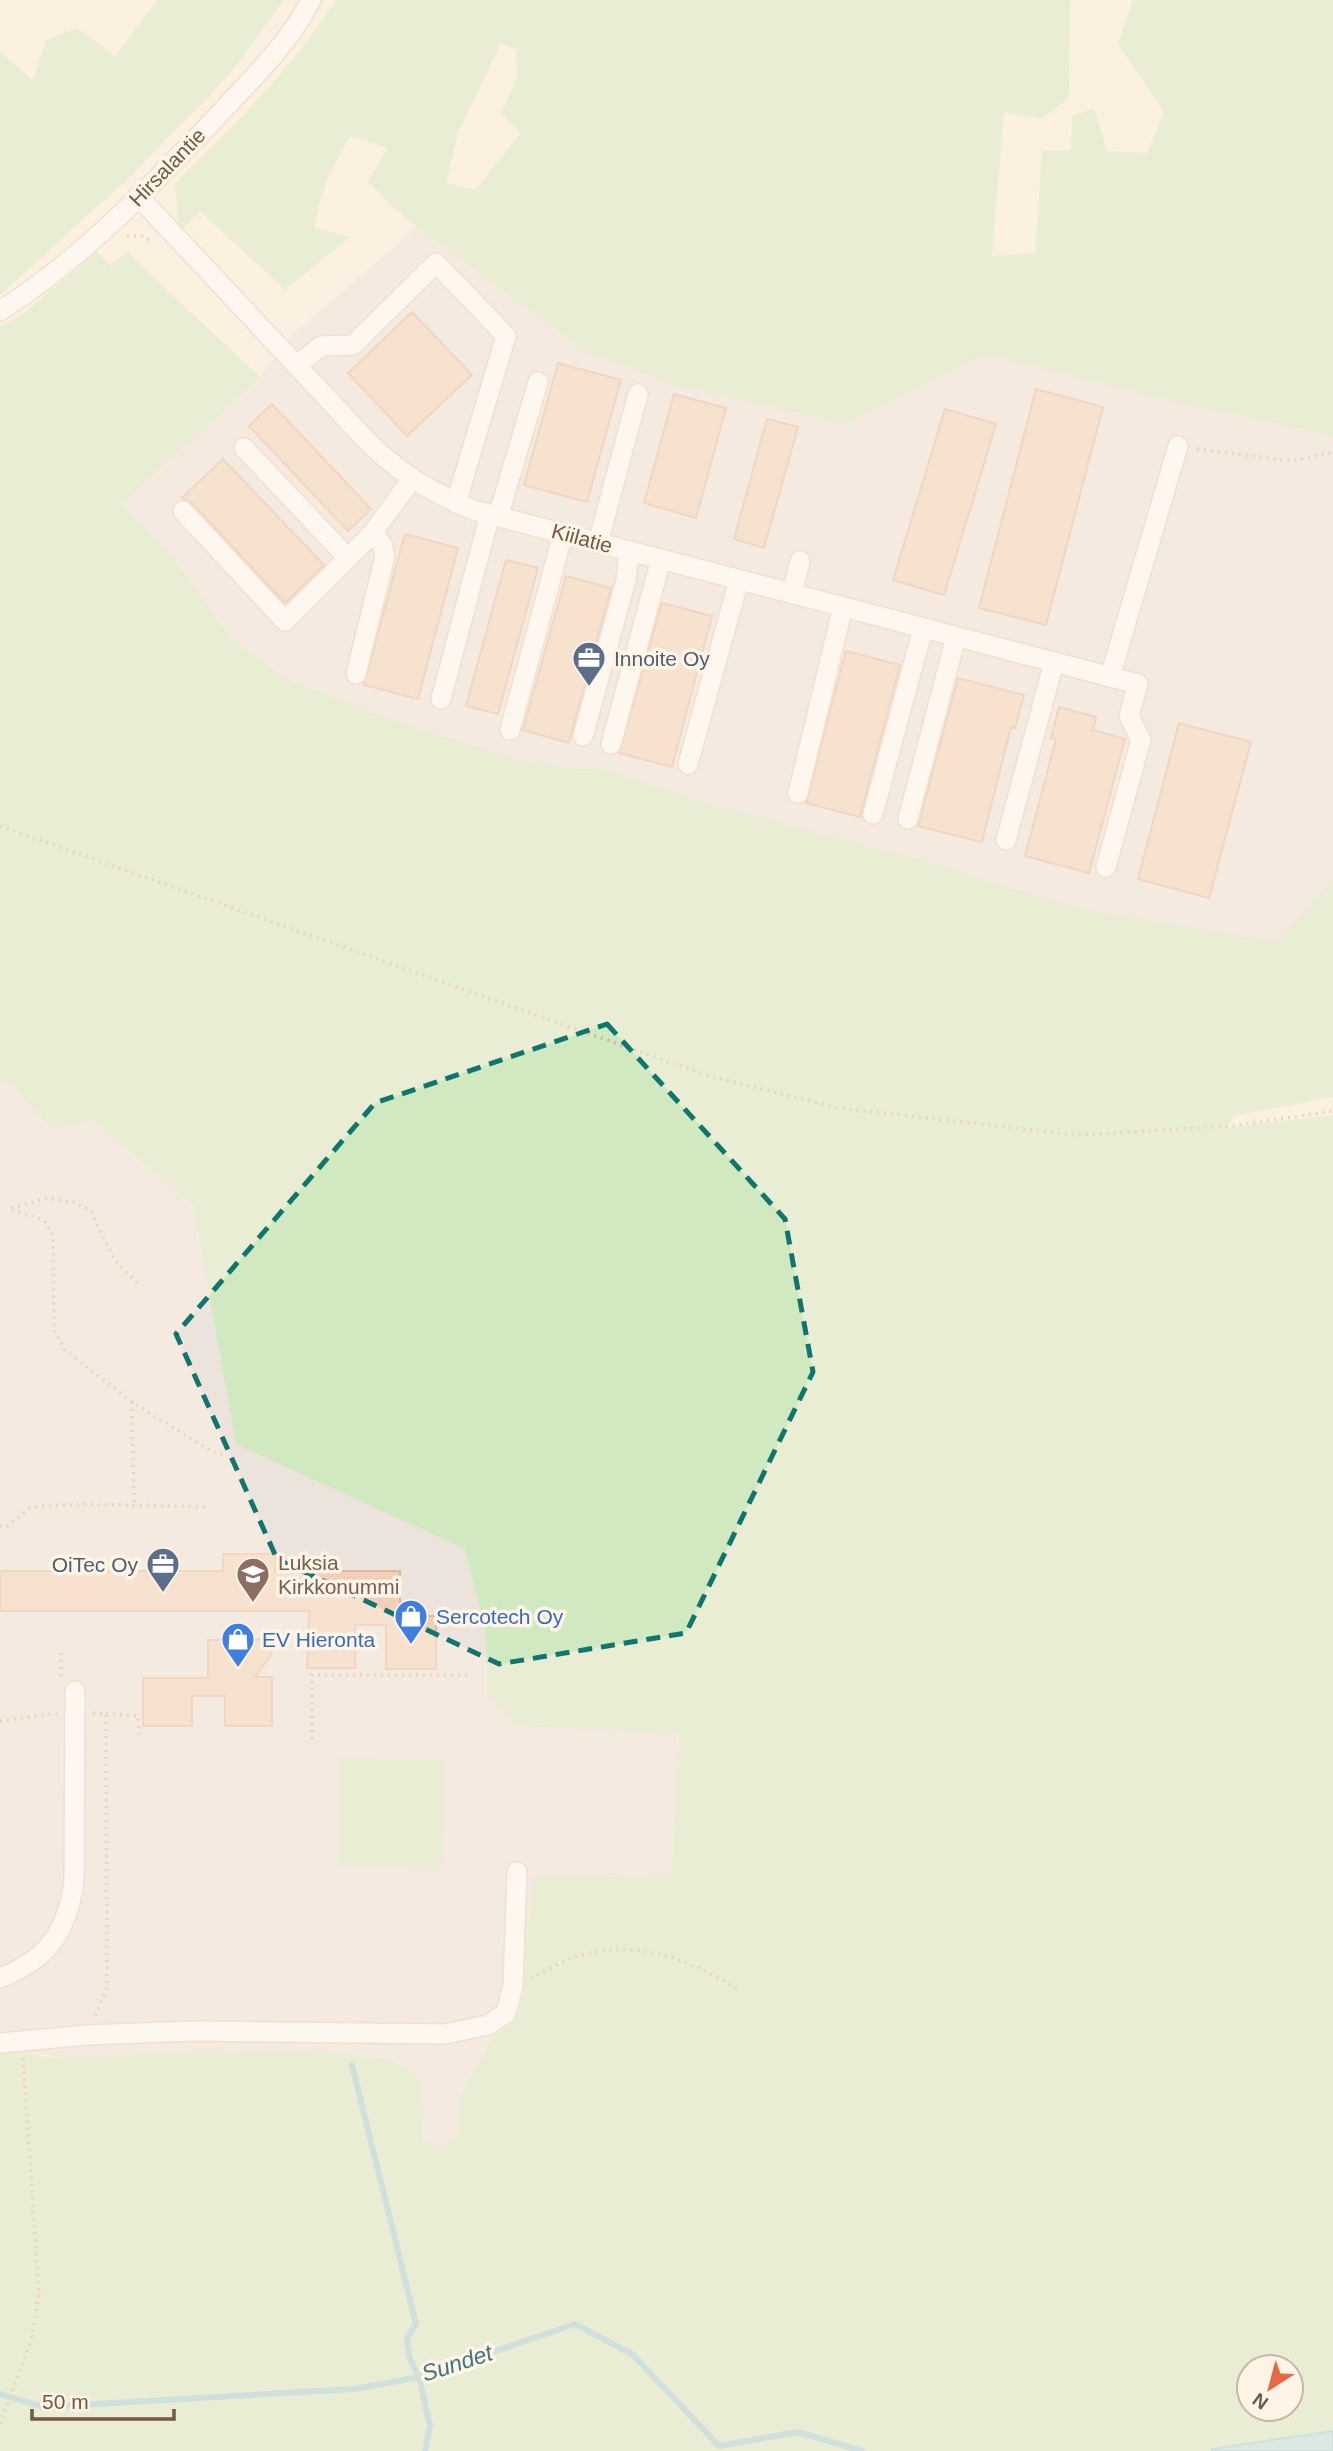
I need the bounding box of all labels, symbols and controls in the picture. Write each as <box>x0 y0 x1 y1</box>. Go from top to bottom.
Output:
street label: Hirsalantie <box>124 123 210 211</box>
street label: Kiilatie <box>549 519 615 557</box>
office icon: Innoite Oy <box>570 639 608 688</box>
place label: Innoite Oy <box>614 647 710 670</box>
office icon: OiTec Oy <box>144 1545 182 1594</box>
place label: Luksia Kirkkonummi <box>278 1551 399 1598</box>
place label: OiTec Oy <box>52 1553 138 1576</box>
school or university icon: Luksia Kirkkonummi <box>234 1555 272 1604</box>
shop icon: Sercotech Oy <box>392 1597 430 1646</box>
place label: Sercotech Oy <box>436 1605 564 1628</box>
shop icon: EV Hieronta <box>219 1620 257 1669</box>
place label: EV Hieronta <box>262 1628 376 1651</box>
water label: Sundet <box>418 2339 497 2387</box>
north arrow <box>1235 2353 1305 2423</box>
scale bar <box>32 2378 173 2422</box>
text: N <box>1249 2389 1272 2414</box>
text: 50 m <box>42 2390 89 2413</box>

